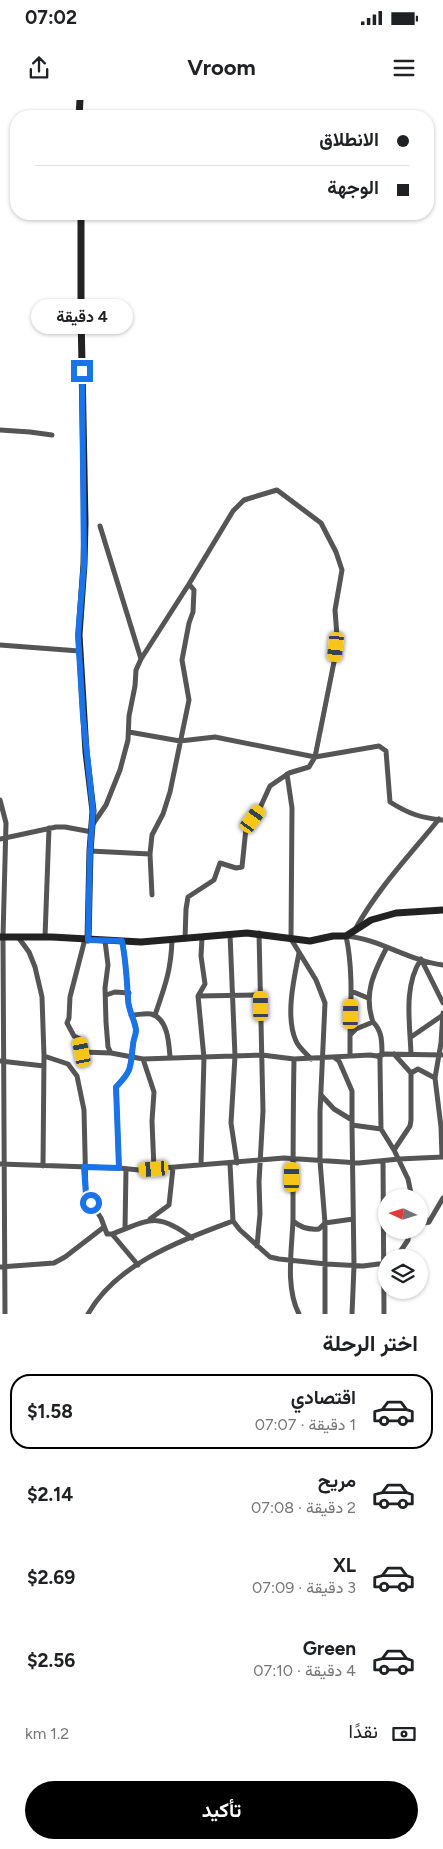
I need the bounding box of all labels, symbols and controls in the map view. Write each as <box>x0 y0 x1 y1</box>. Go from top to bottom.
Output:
text: 07:02 <box>25 6 77 29</box>
icon: share <box>25 54 53 82</box>
text: Vroom <box>187 54 256 81</box>
icon: menu <box>390 54 418 82</box>
text: الانطلاق <box>319 128 379 151</box>
text: الوجهة <box>327 176 379 199</box>
callout: 4 دقيقة <box>31 298 133 334</box>
text: 4 دقيقة <box>56 307 108 326</box>
route end <box>71 360 93 382</box>
car <box>326 631 345 663</box>
car <box>238 802 267 836</box>
car <box>253 991 268 1021</box>
car <box>343 999 358 1029</box>
car <box>71 1036 92 1068</box>
car <box>138 1160 169 1178</box>
car <box>284 1162 299 1192</box>
north arrow <box>378 1189 428 1239</box>
map controls <box>378 1189 428 1299</box>
route start <box>80 1192 102 1214</box>
button: layers <box>378 1249 428 1299</box>
text: اختر الرحلة <box>323 1330 418 1357</box>
text: اقتصادي <box>291 1386 356 1409</box>
icon: car <box>371 1389 416 1434</box>
text: $1.58 <box>27 1400 73 1423</box>
text: 1 دقيقة · 07:07 <box>255 1415 356 1434</box>
text: مريح <box>318 1469 356 1492</box>
icon: car <box>371 1472 416 1517</box>
text: $2.14 <box>27 1483 73 1506</box>
text: 2 دقيقة · 07:08 <box>251 1498 356 1517</box>
text: XL <box>333 1554 356 1577</box>
icon: car <box>371 1555 416 1600</box>
text: $2.69 <box>27 1566 75 1589</box>
text: 3 دقيقة · 07:09 <box>252 1578 356 1597</box>
text: Green <box>303 1637 356 1660</box>
icon: car <box>371 1638 416 1683</box>
text: $2.56 <box>27 1649 75 1672</box>
text: 4 دقيقة · 07:10 <box>253 1661 356 1680</box>
text: نقدًا <box>349 1720 378 1743</box>
icon: cash <box>390 1720 418 1748</box>
text: 1.2 km <box>25 1724 69 1743</box>
button: تأكيد <box>25 1781 418 1839</box>

